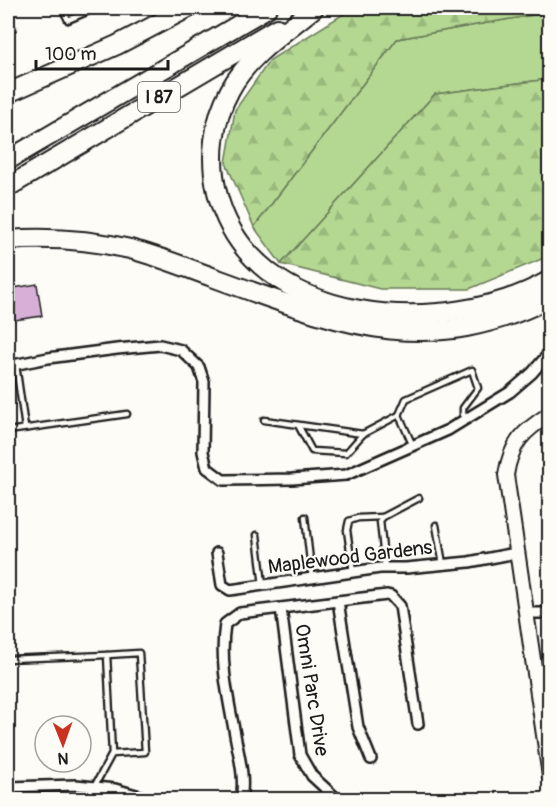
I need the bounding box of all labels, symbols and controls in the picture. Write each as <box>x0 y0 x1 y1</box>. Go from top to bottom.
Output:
scale bar <box>36 33 168 71</box>
text: 100 m <box>45 43 97 66</box>
road number: I 87 <box>138 82 180 112</box>
street label: Maplewood Gardens <box>266 535 434 579</box>
street label: Omni Parc Drive <box>289 622 335 758</box>
north arrow <box>33 714 93 774</box>
text: N <box>57 748 69 768</box>

